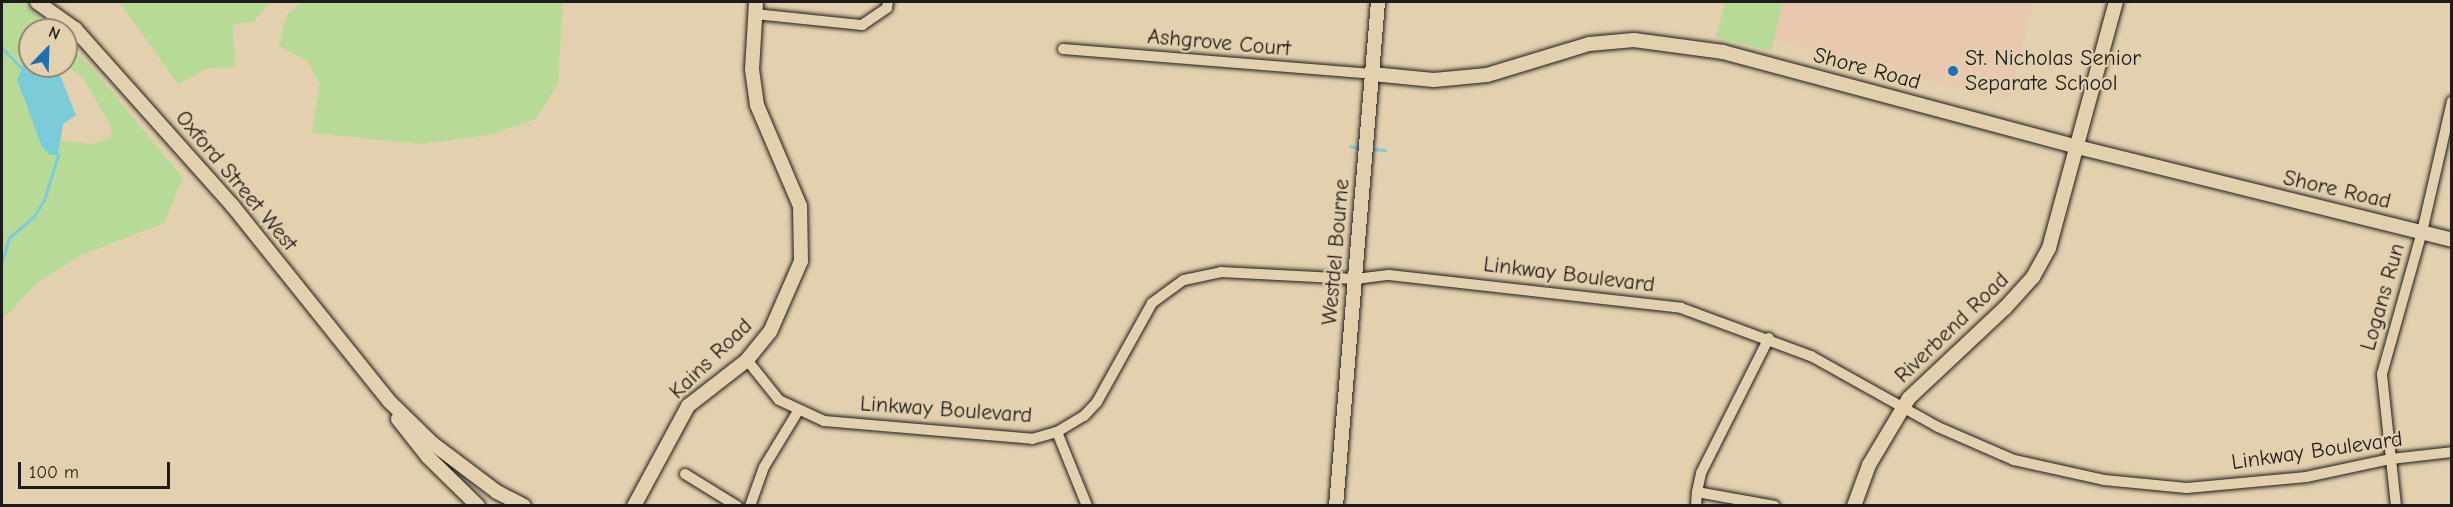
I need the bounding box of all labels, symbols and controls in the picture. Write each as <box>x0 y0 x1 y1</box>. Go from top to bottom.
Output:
north arrow <box>18 18 78 78</box>
text: N <box>46 23 63 44</box>
street label: Ashgrove Court <box>1146 24 1292 62</box>
street label: Shore Road <box>1811 42 1923 96</box>
place label: St. Nicholas Senior Separate School <box>1965 45 2141 96</box>
marker: St. Nicholas Senior Separate School <box>1946 64 1960 78</box>
street label: Oxford Street West <box>169 105 303 257</box>
street label: Shore Road <box>2281 165 2393 215</box>
street label: Westdel Bourne <box>1316 178 1356 326</box>
street label: Logans Run <box>2355 240 2411 354</box>
street label: Linkway Boulevard <box>1482 251 1656 299</box>
street label: Riverbend Road <box>1890 267 2014 389</box>
street label: Kains Road <box>664 313 758 405</box>
street label: Linkway Boulevard <box>859 391 1033 429</box>
street label: Linkway Boulevard <box>2230 426 2404 476</box>
scale bar <box>21 450 172 488</box>
text: 100 m <box>29 462 79 483</box>

